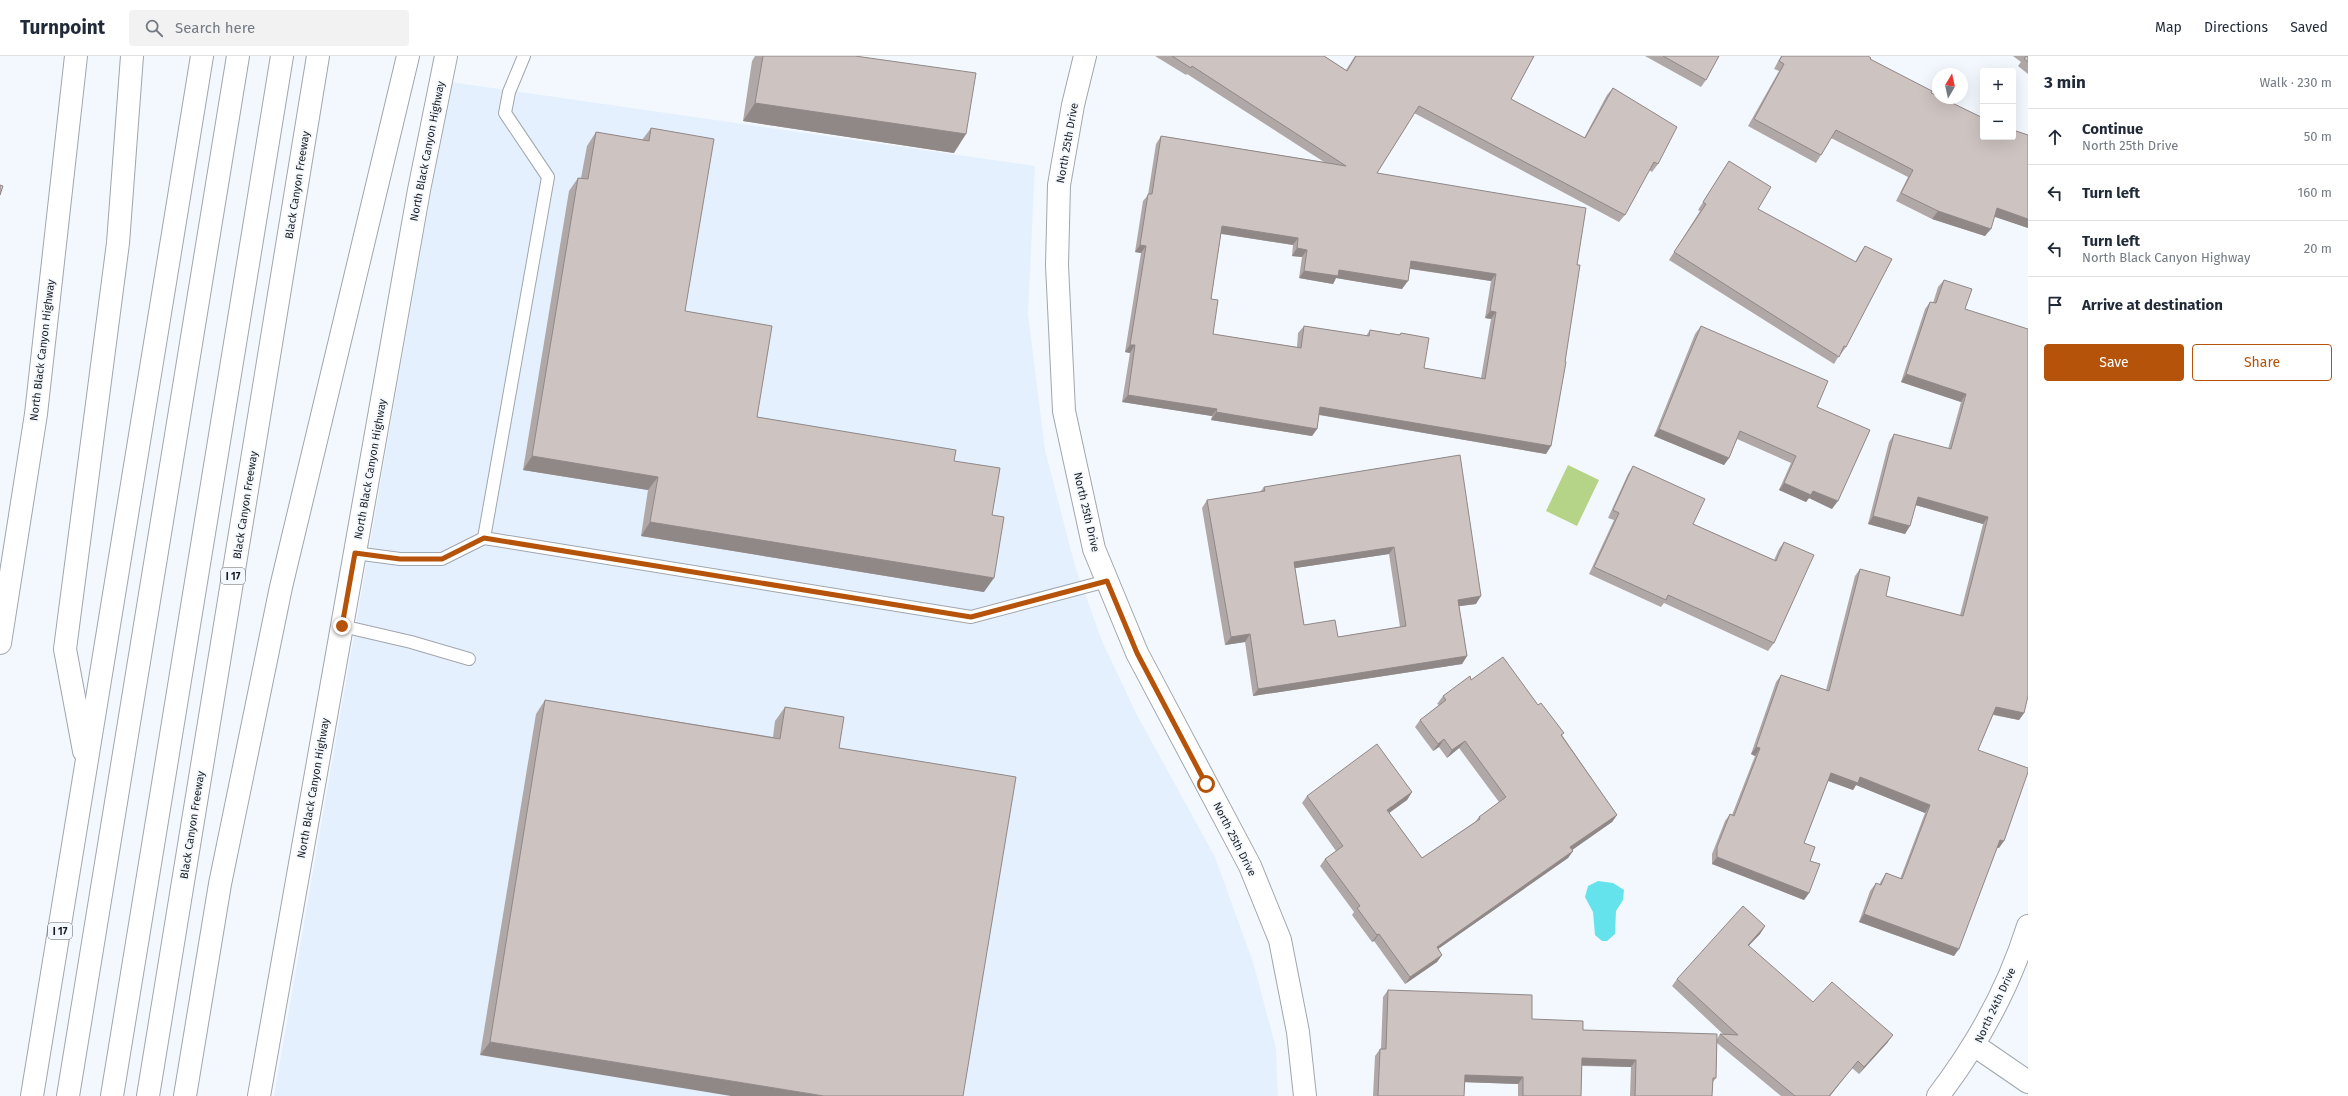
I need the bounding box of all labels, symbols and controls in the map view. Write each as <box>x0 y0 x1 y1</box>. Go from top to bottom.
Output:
search box <box>129 10 409 46</box>
text: Turnpoint <box>20 16 105 39</box>
icon: search <box>143 17 165 39</box>
text: Search here <box>175 19 255 37</box>
text: Map <box>2155 19 2182 36</box>
text: Directions <box>2204 19 2268 36</box>
text: Saved <box>2290 19 2328 36</box>
north arrow <box>1932 68 1968 104</box>
map controls <box>1980 68 2016 140</box>
button: + <box>1980 68 2016 104</box>
text: 3 min <box>2044 72 2086 93</box>
text: Walk · 230 m <box>2260 75 2332 90</box>
street label: North Black Canyon Highway <box>408 79 448 222</box>
street label: North 25th Drive <box>1054 102 1081 184</box>
button: − <box>1980 104 2016 140</box>
text: Continue <box>2082 120 2143 138</box>
icon: ahead <box>2044 126 2066 148</box>
text: 50 m <box>2304 129 2332 144</box>
street label: Black Canyon Freeway <box>283 130 313 240</box>
text: North 25th Drive <box>2082 138 2178 153</box>
icon: left <box>2044 182 2066 204</box>
text: Turn left <box>2082 184 2140 202</box>
text: 160 m <box>2298 185 2332 200</box>
text: Turn left <box>2082 232 2140 250</box>
icon: left <box>2044 238 2066 260</box>
text: 20 m <box>2304 241 2332 256</box>
text: North Black Canyon Highway <box>2082 250 2250 265</box>
street label: North Black Canyon Highway <box>27 278 58 422</box>
icon: arrive <box>2044 294 2066 316</box>
text: Arrive at destination <box>2082 296 2223 314</box>
button: Save <box>2044 344 2184 381</box>
button: Share <box>2192 344 2332 381</box>
street label: North Black Canyon Highway <box>352 397 389 540</box>
street label: Black Canyon Freeway <box>231 450 261 560</box>
street label: North 25th Drive <box>1071 471 1102 553</box>
road number: I 17 <box>221 568 245 584</box>
route end <box>333 617 351 635</box>
street label: North Black Canyon Highway <box>295 716 332 859</box>
street label: Black Canyon Freeway <box>178 770 208 880</box>
route start <box>1197 775 1215 793</box>
street label: North 25th Drive <box>1210 800 1259 879</box>
road number: I 17 <box>48 923 72 939</box>
street label: North 24th Drive <box>1972 965 2019 1045</box>

